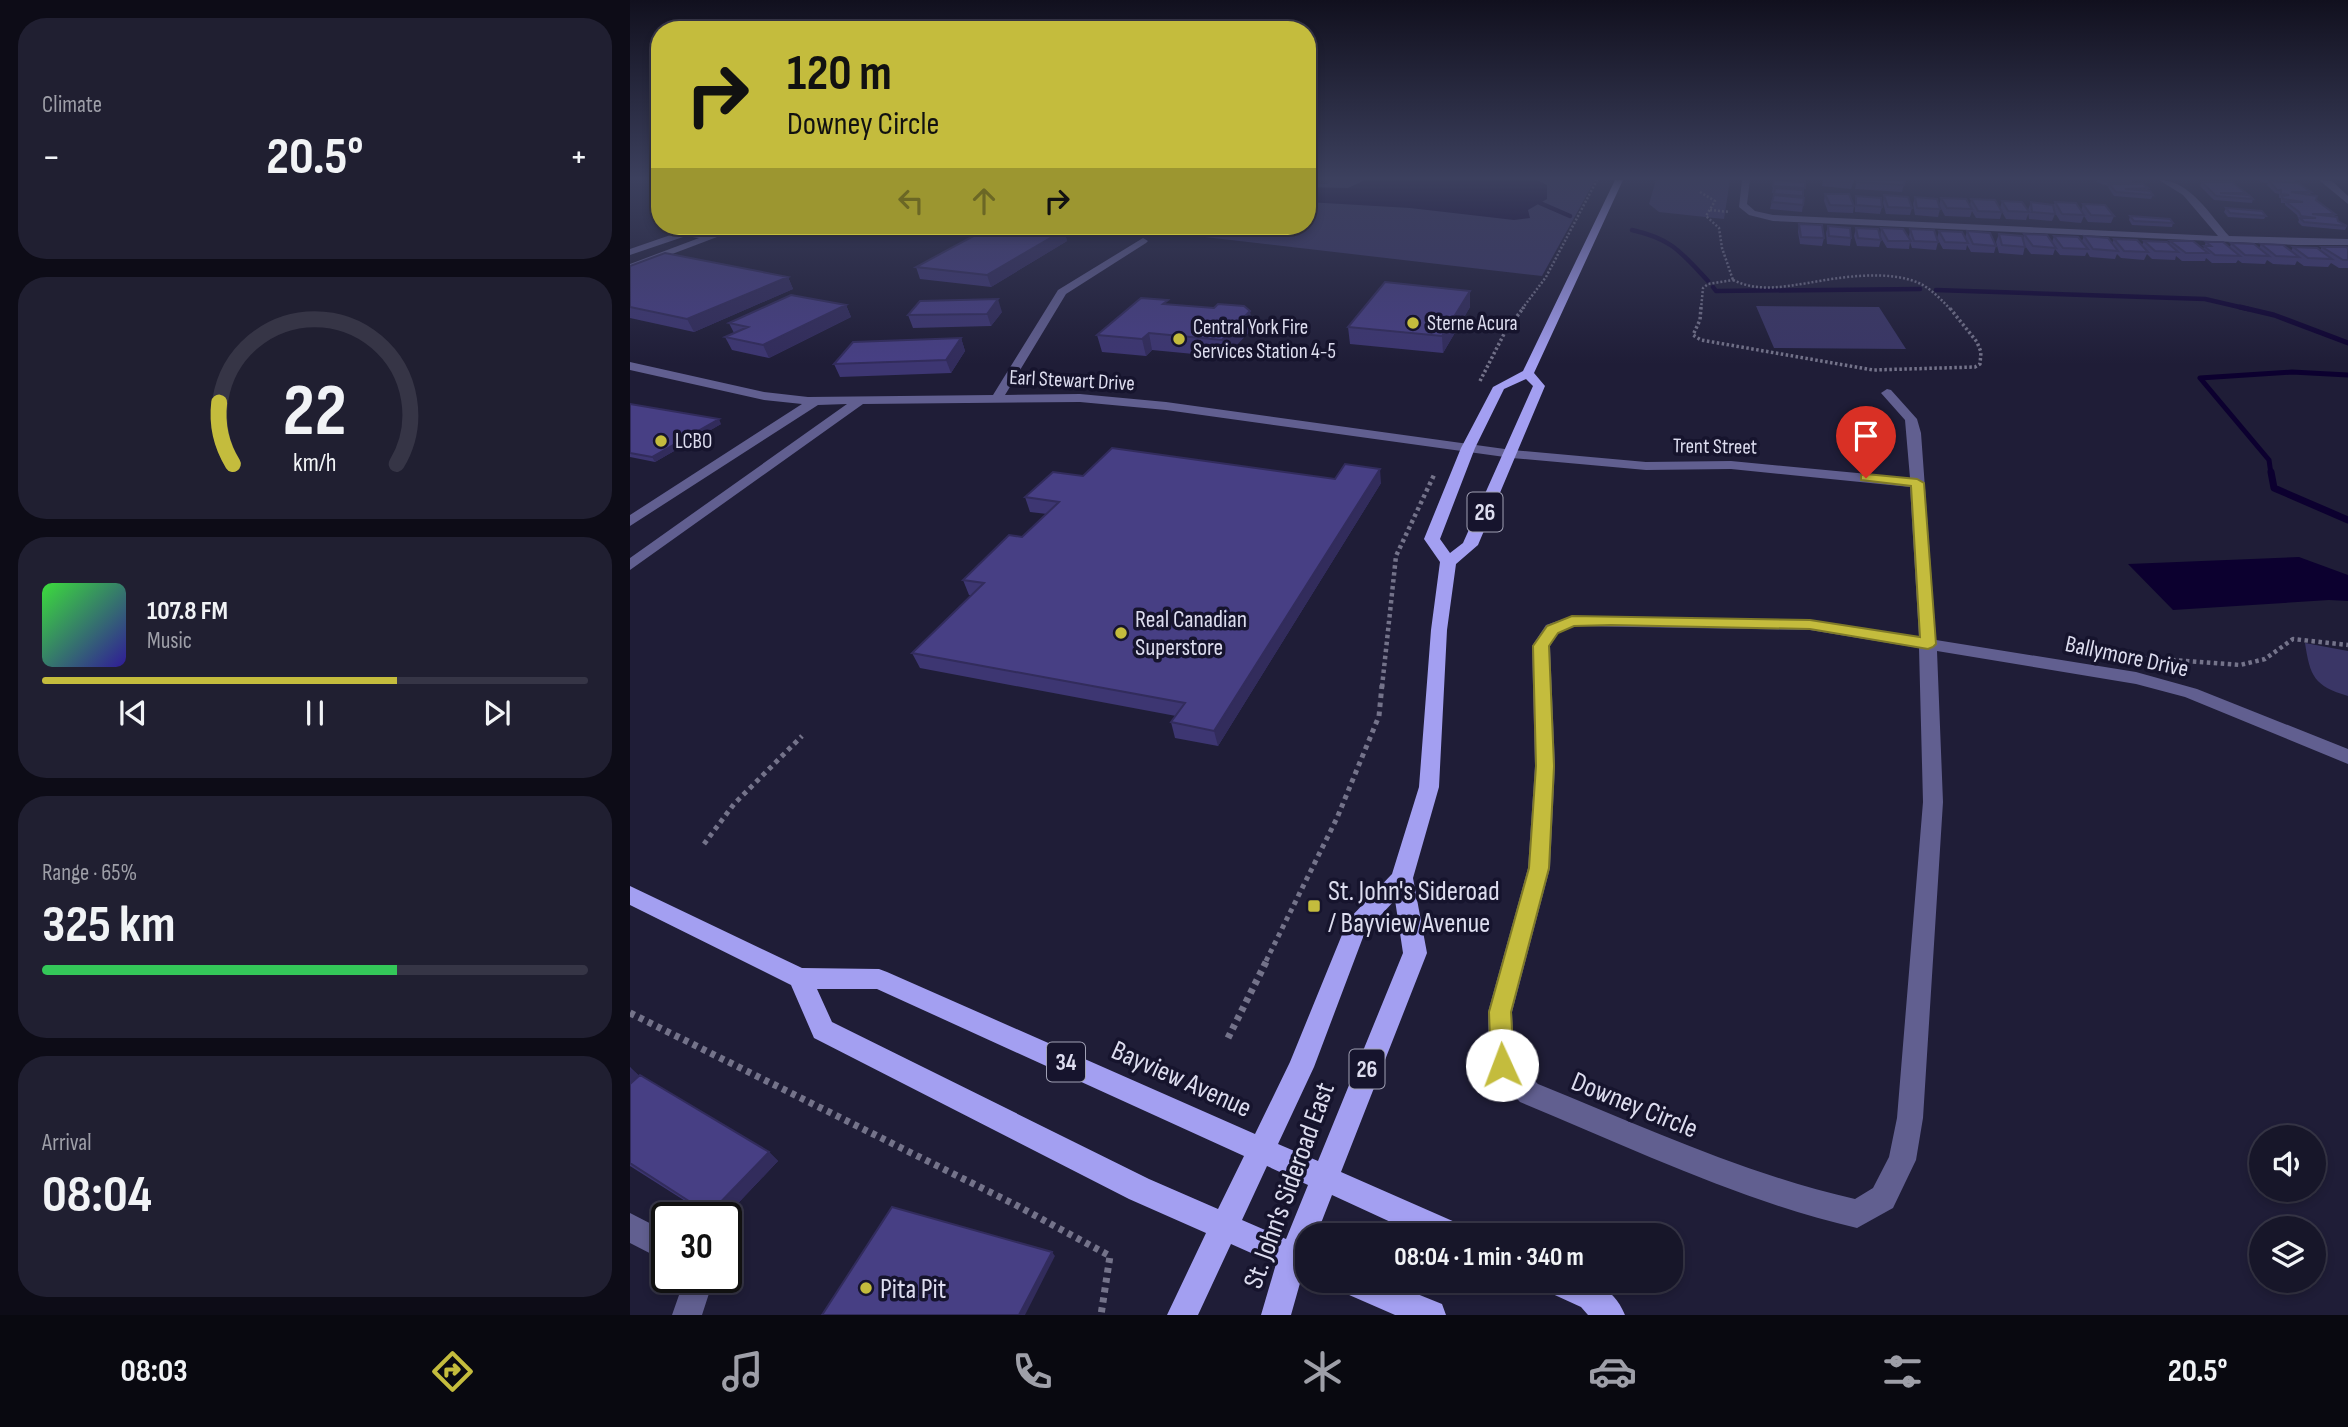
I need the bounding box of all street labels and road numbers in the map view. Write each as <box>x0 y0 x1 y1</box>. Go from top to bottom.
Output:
street label: Earl Stewart Drive <box>1009 365 1135 396</box>
street label: Trent Street <box>1673 433 1757 460</box>
road number: 26 <box>1468 492 1502 532</box>
street label: Ballymore Drive <box>2063 629 2191 684</box>
street label: Bayview Avenue <box>1106 1034 1257 1125</box>
road number: 34 <box>1047 1042 1085 1082</box>
road number: 26 <box>1350 1050 1384 1088</box>
street label: Downey Circle <box>1566 1065 1702 1146</box>
street label: St. John's Sideroad East <box>1237 1078 1342 1293</box>

